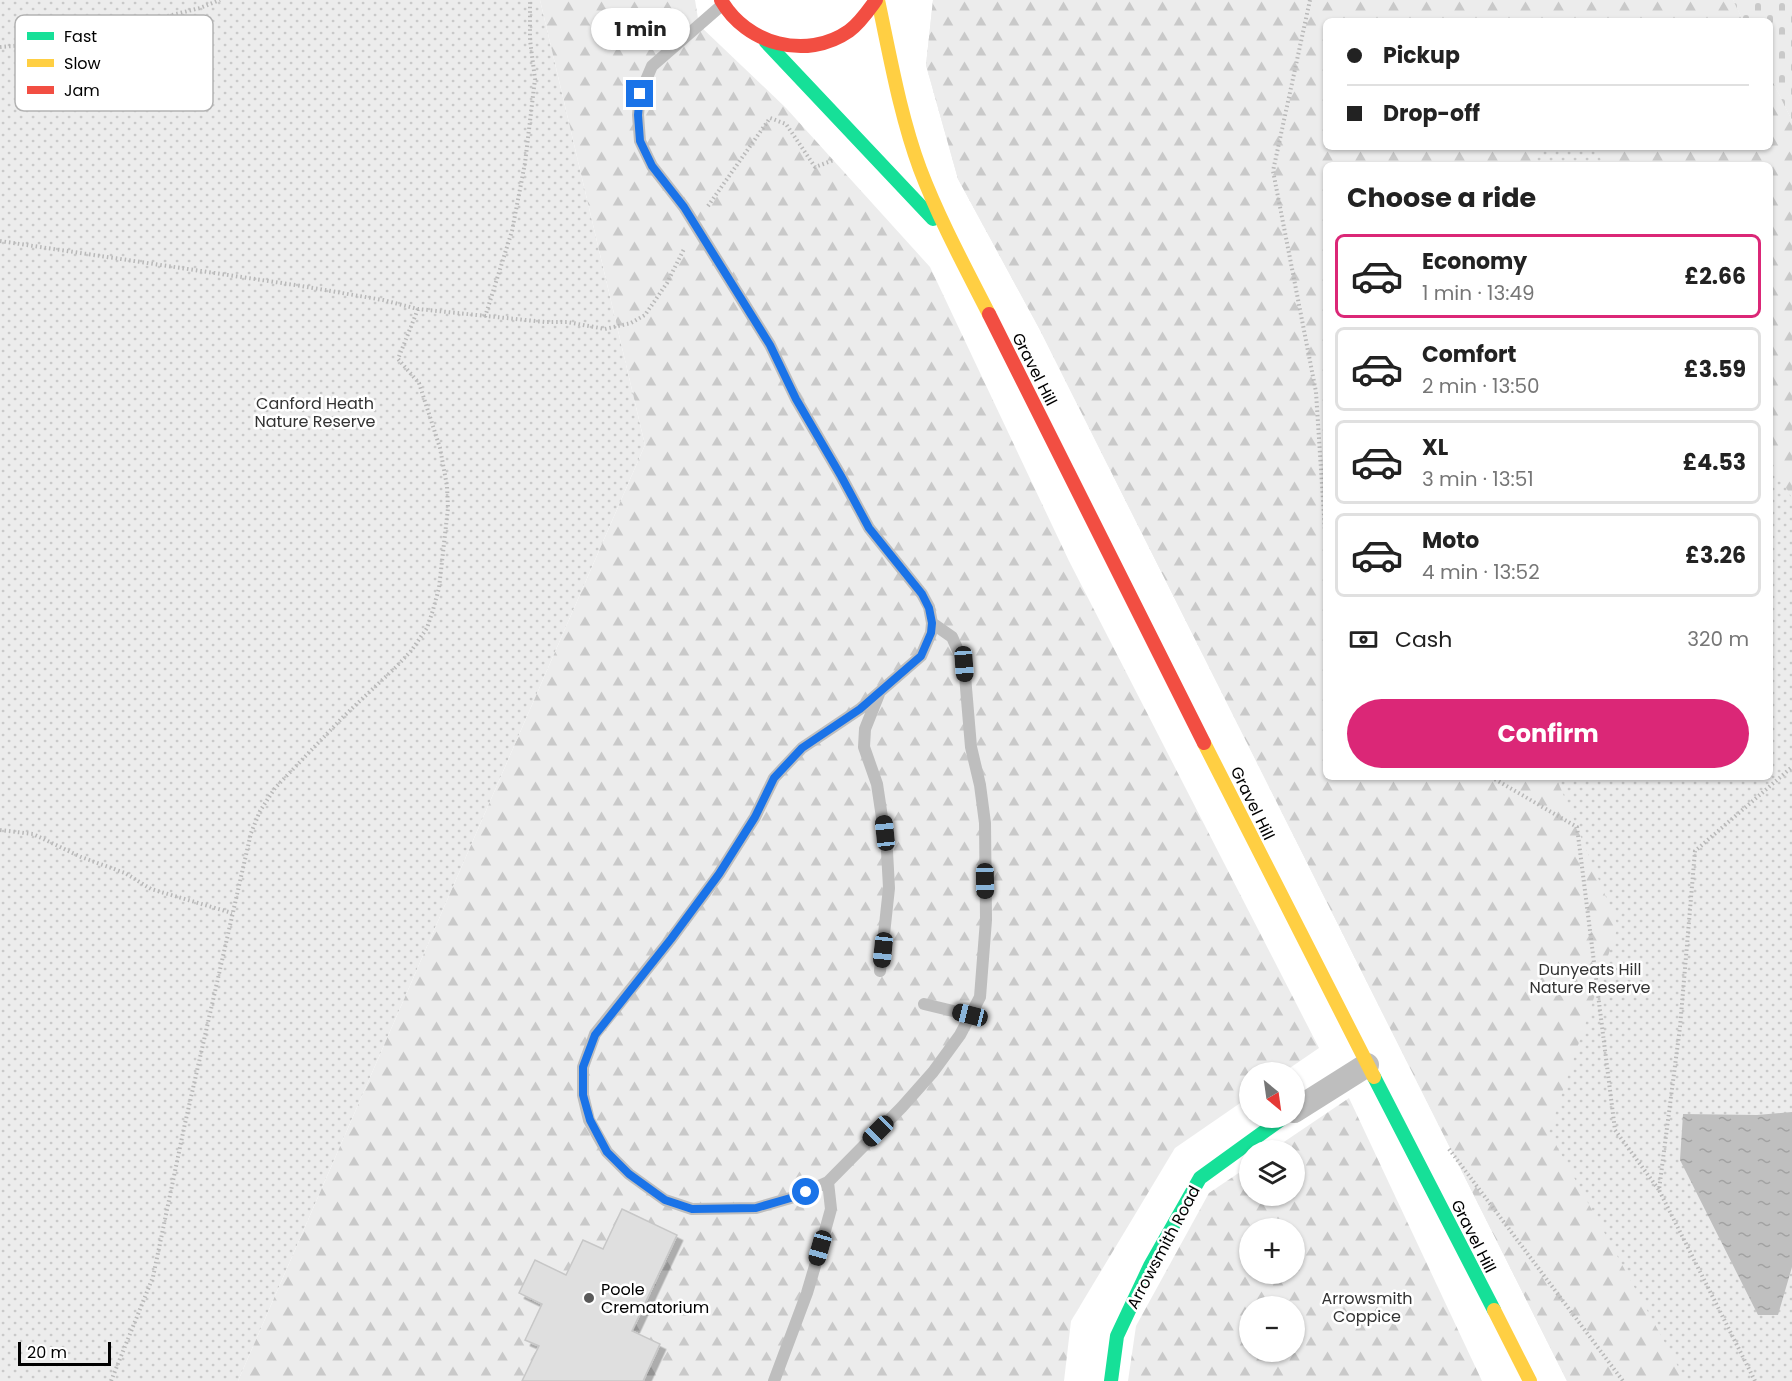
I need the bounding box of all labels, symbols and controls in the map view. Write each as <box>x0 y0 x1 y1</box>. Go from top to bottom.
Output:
callout: 1 min <box>590 7 690 49</box>
legend <box>15 15 213 111</box>
text: 1 min <box>614 15 667 43</box>
text: Fast <box>64 25 97 48</box>
text: Pickup <box>1383 40 1460 71</box>
text: Slow <box>64 52 101 75</box>
text: Jam <box>64 79 100 102</box>
route end <box>626 80 653 107</box>
text: Drop-off <box>1383 98 1480 129</box>
text: Choose a ride <box>1347 179 1536 216</box>
text: Economy <box>1422 246 1527 277</box>
icon: car <box>1350 249 1404 303</box>
text: £2.66 <box>1685 261 1746 292</box>
text: 1 min · 13:49 <box>1422 279 1535 307</box>
street label: Gravel Hill <box>1006 329 1063 410</box>
text: Comfort <box>1422 339 1516 370</box>
icon: car <box>1350 342 1404 396</box>
text: £3.59 <box>1684 354 1746 385</box>
text: 2 min · 13:50 <box>1422 372 1540 400</box>
park label: Canford Heath Nature Reserve <box>254 392 376 433</box>
text: XL <box>1422 432 1448 463</box>
icon: car <box>1350 435 1404 489</box>
text: £4.53 <box>1683 447 1746 478</box>
text: 3 min · 13:51 <box>1422 465 1534 493</box>
text: Moto <box>1422 525 1479 556</box>
icon: car <box>1350 528 1404 582</box>
text: £3.26 <box>1685 540 1746 571</box>
text: 4 min · 13:52 <box>1422 558 1540 586</box>
icon: cash <box>1347 623 1380 656</box>
text: Cash <box>1395 624 1452 655</box>
text: 320 m <box>1687 625 1749 653</box>
car <box>954 645 974 683</box>
button: Confirm <box>1347 699 1749 768</box>
street label: Gravel Hill <box>1225 763 1280 844</box>
car <box>874 814 896 852</box>
car <box>976 863 994 899</box>
car <box>872 931 894 969</box>
park label: Dunyeats Hill Nature Reserve <box>1529 958 1651 999</box>
car <box>950 1002 990 1028</box>
north arrow <box>1239 1062 1305 1128</box>
map controls <box>1239 1062 1305 1362</box>
car <box>859 1112 897 1150</box>
button: layers <box>1239 1140 1305 1206</box>
route start <box>792 1178 819 1205</box>
street label: Arrowsmith Road <box>1121 1181 1206 1313</box>
street label: Gravel Hill <box>1445 1196 1502 1277</box>
button: + <box>1239 1218 1305 1284</box>
car <box>806 1228 834 1268</box>
place label: Poole Crematorium <box>601 1278 709 1319</box>
park label: Arrowsmith Coppice <box>1322 1287 1412 1328</box>
marker: Poole Crematorium <box>582 1291 596 1305</box>
button: − <box>1239 1296 1305 1362</box>
scale bar <box>18 1339 111 1366</box>
text: 20 m <box>27 1341 67 1364</box>

